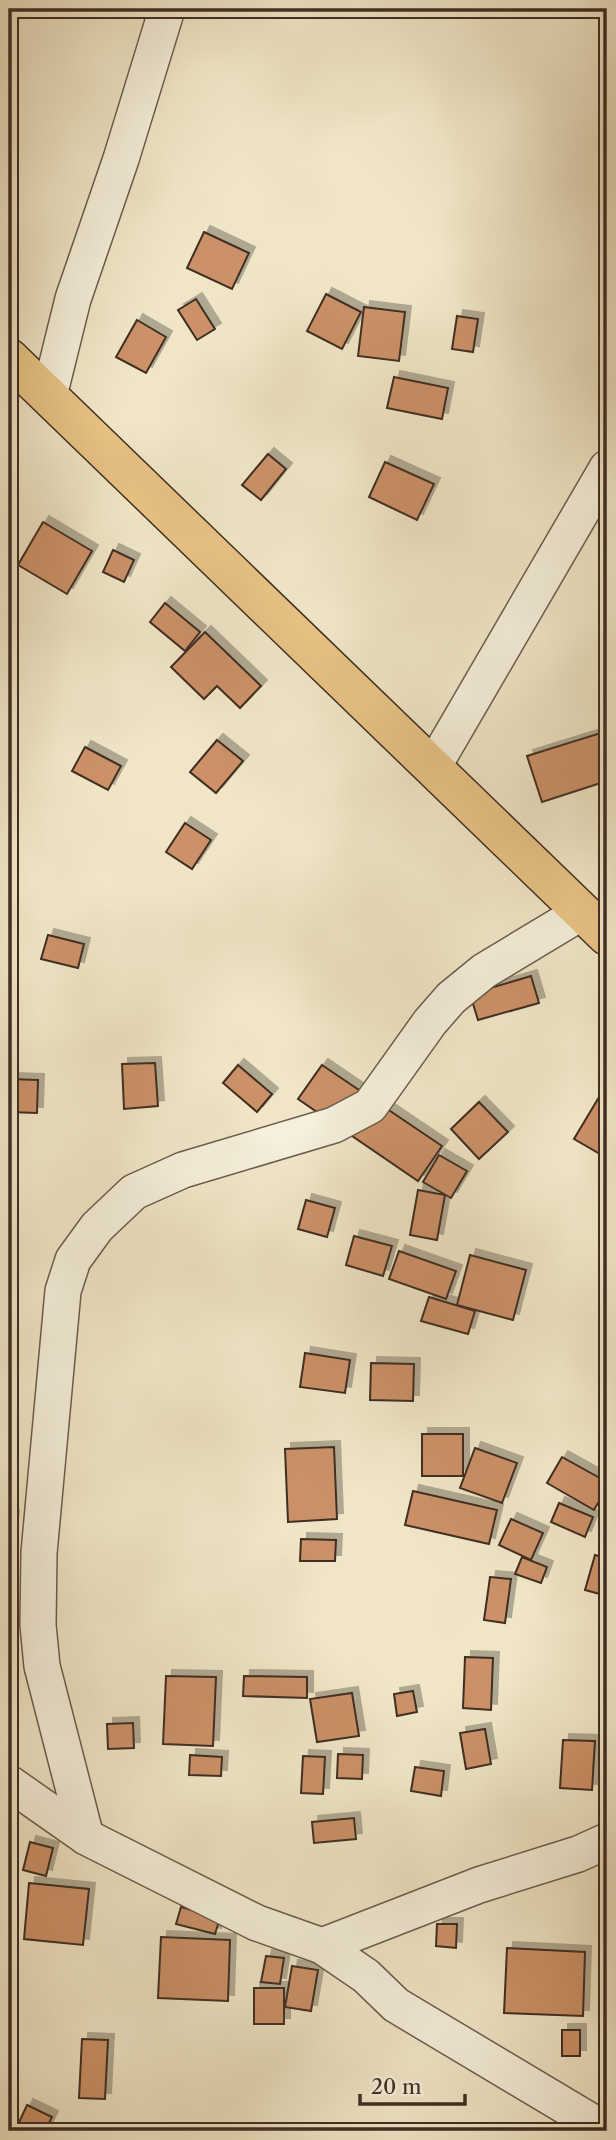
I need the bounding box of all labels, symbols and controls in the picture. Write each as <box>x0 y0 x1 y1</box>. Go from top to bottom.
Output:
scale bar <box>360 2063 466 2107</box>
text: 20 m <box>371 2074 422 2099</box>

